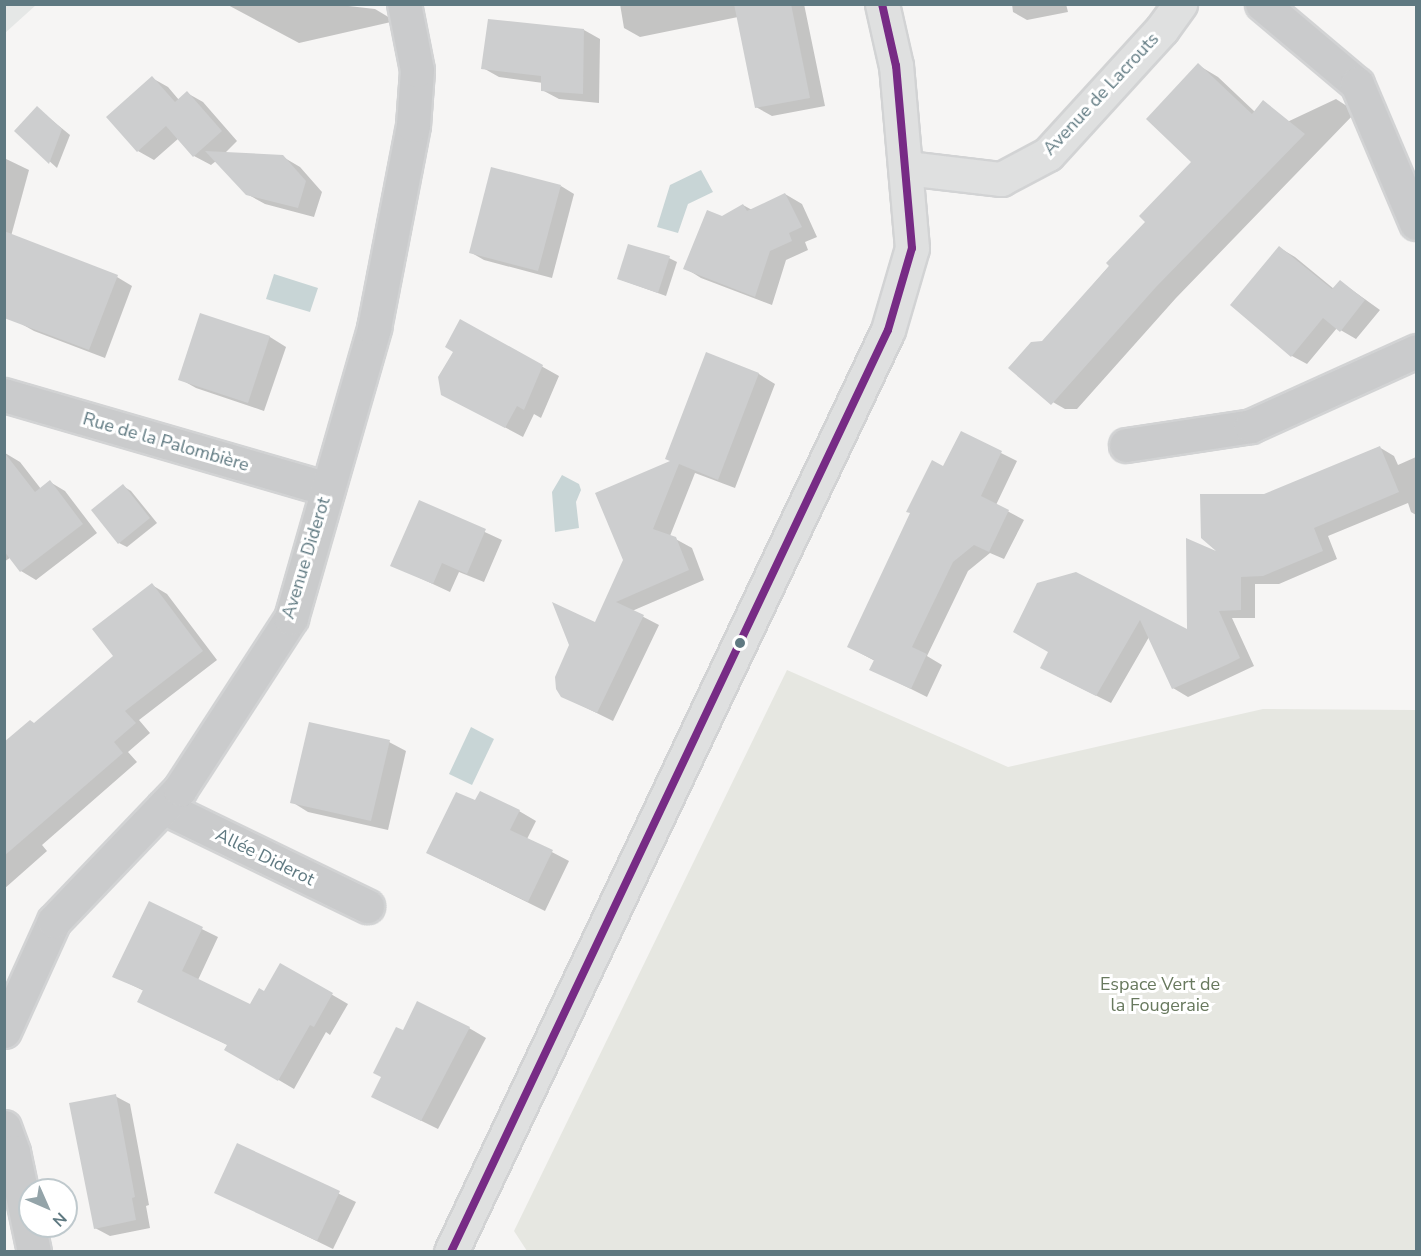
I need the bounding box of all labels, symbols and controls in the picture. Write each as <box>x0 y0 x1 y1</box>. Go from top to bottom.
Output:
street label: Avenue de Lacrouts <box>1039 28 1163 160</box>
street label: Rue de la Palombière <box>80 408 252 476</box>
street label: Avenue Diderot <box>277 495 335 621</box>
unlabelled marker <box>734 637 746 649</box>
street label: Allée Diderot <box>212 824 318 890</box>
park label: Espace Vert de la Fougeraie <box>1100 974 1220 1016</box>
north arrow <box>18 1178 78 1238</box>
text: N <box>47 1207 71 1231</box>

